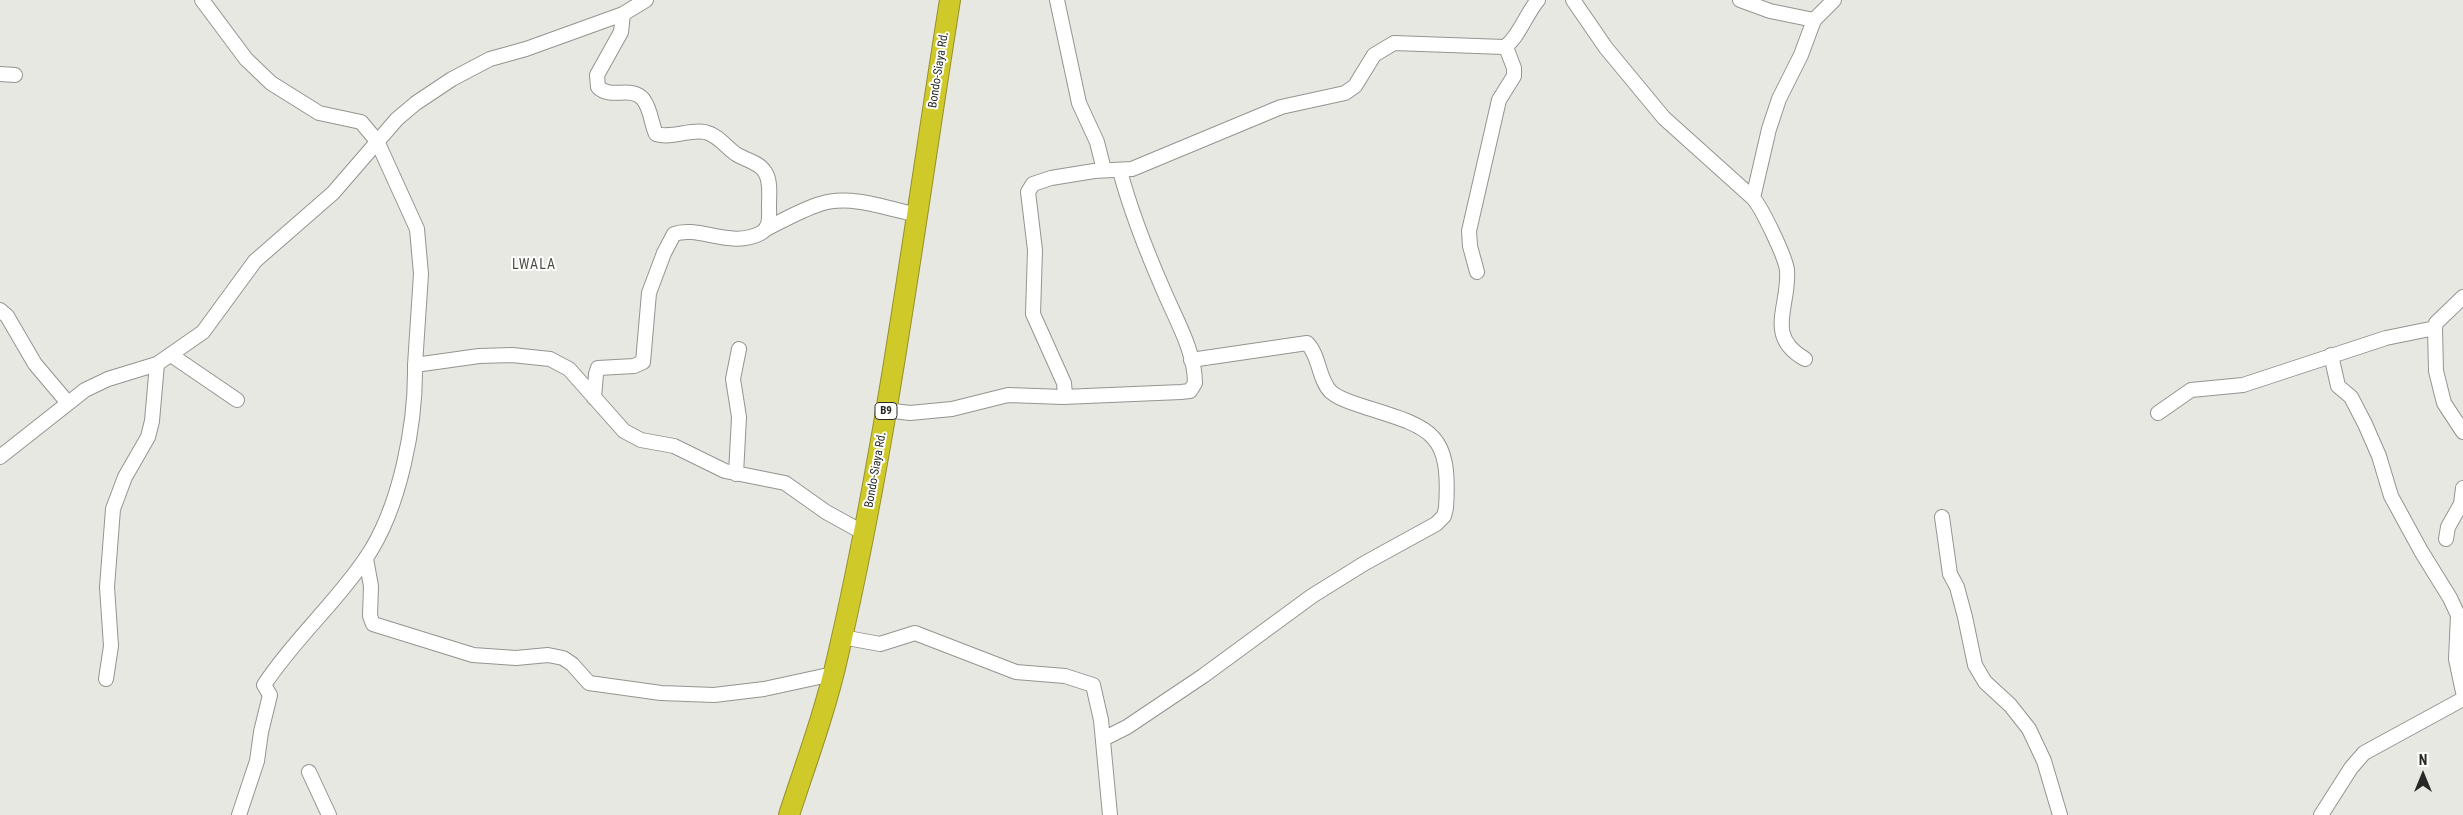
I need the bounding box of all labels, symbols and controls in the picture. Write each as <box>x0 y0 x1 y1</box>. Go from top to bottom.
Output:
street label: Bondo-Siaya Rd. <box>926 31 952 109</box>
district label: LWALA <box>511 257 557 273</box>
road number: B9 <box>875 402 897 420</box>
street label: Bondo-Siaya Rd. <box>862 431 890 509</box>
north arrow <box>2398 750 2448 800</box>
text: N <box>2419 752 2427 768</box>

